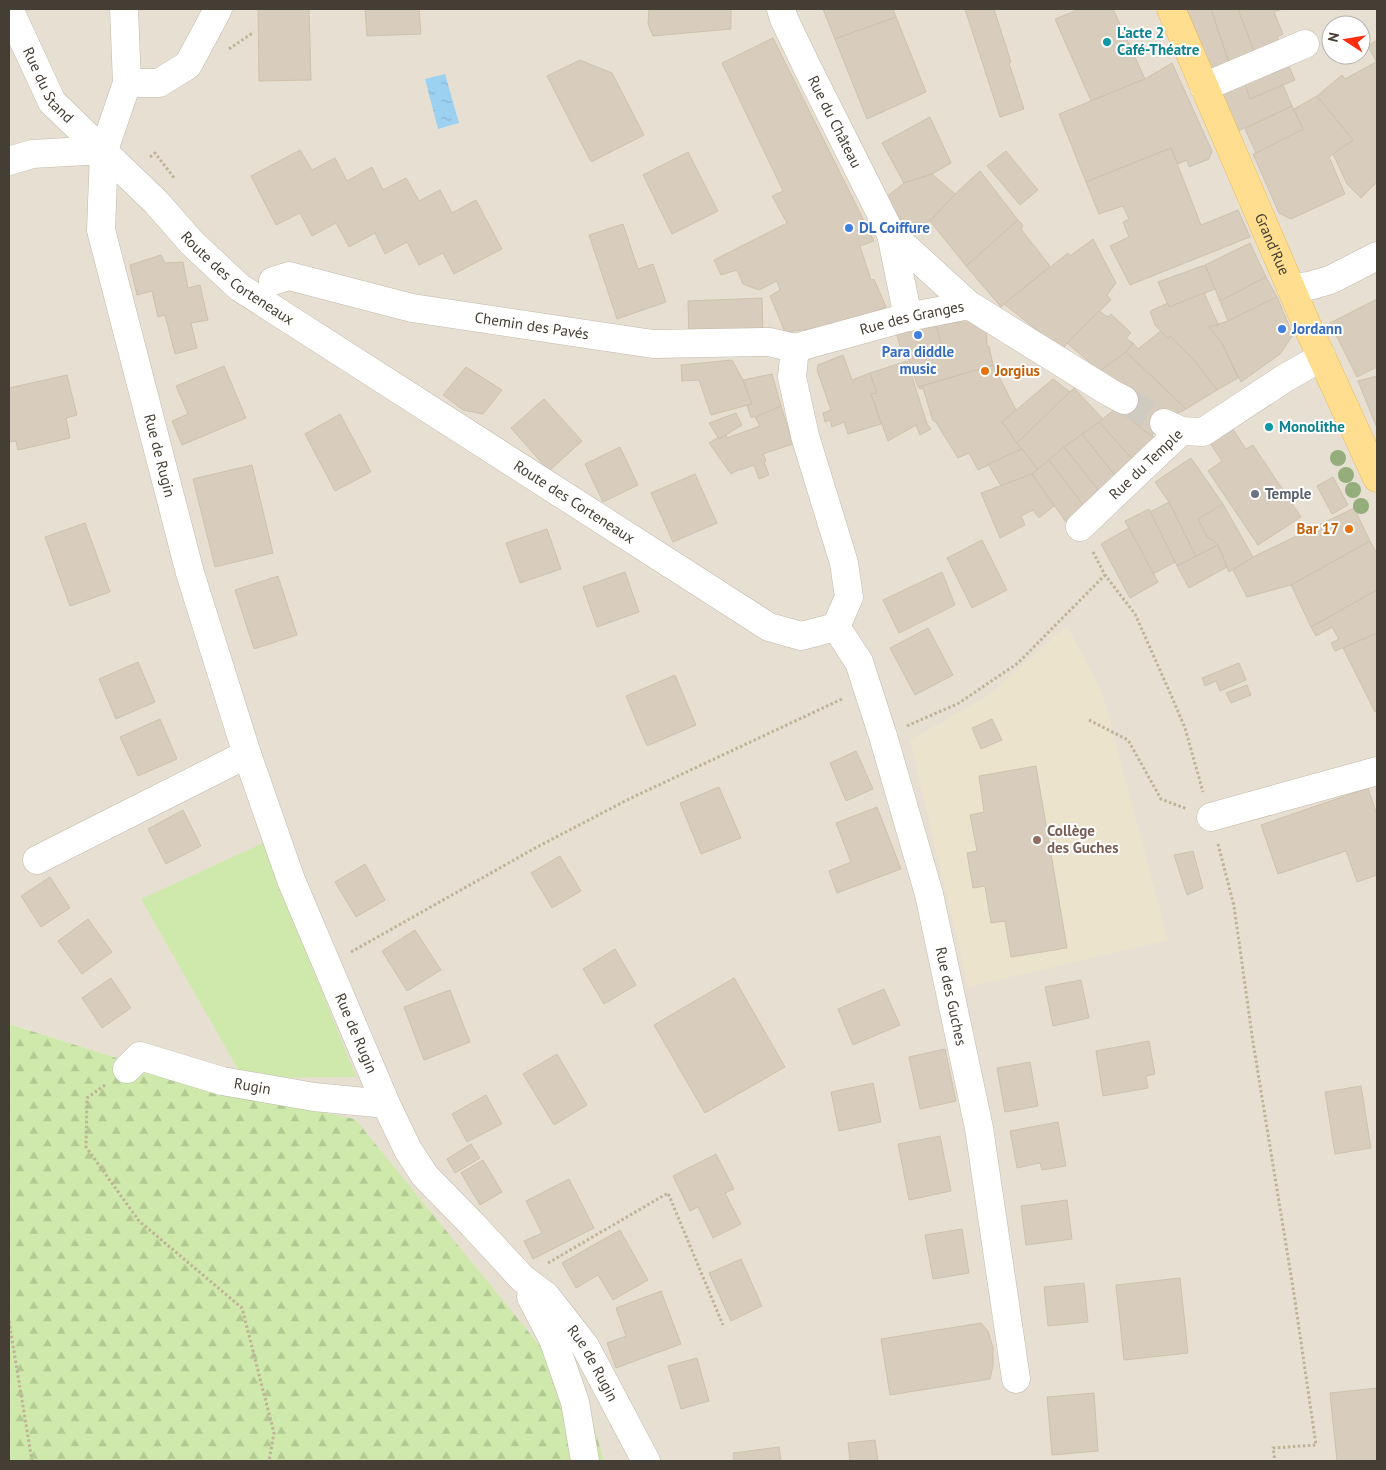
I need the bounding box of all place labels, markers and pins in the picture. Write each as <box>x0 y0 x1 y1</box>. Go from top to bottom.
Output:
place label: L'acte 2 Café-Théatre <box>1117 23 1200 59</box>
marker: L'acte 2 Café-Théatre <box>1101 36 1113 48</box>
place label: DL Coiffure <box>859 218 930 237</box>
marker: DL Coiffure <box>843 222 855 234</box>
place label: Jordann <box>1291 319 1342 338</box>
marker: Jordann <box>1276 323 1288 335</box>
marker: Para diddle music <box>912 329 924 341</box>
place label: Para diddle music <box>882 342 955 378</box>
place label: Jorgius <box>994 361 1040 380</box>
marker: Jorgius <box>979 365 991 377</box>
place label: Monolithe <box>1279 417 1345 436</box>
marker: Monolithe <box>1263 421 1275 433</box>
place label: Temple <box>1265 484 1312 503</box>
marker: Temple <box>1249 488 1261 500</box>
place label: Bar 17 <box>1297 519 1339 538</box>
marker: Bar 17 <box>1343 523 1355 535</box>
place label: Collège des Guches <box>1047 821 1118 857</box>
marker: Collège des Guches <box>1031 834 1043 846</box>

